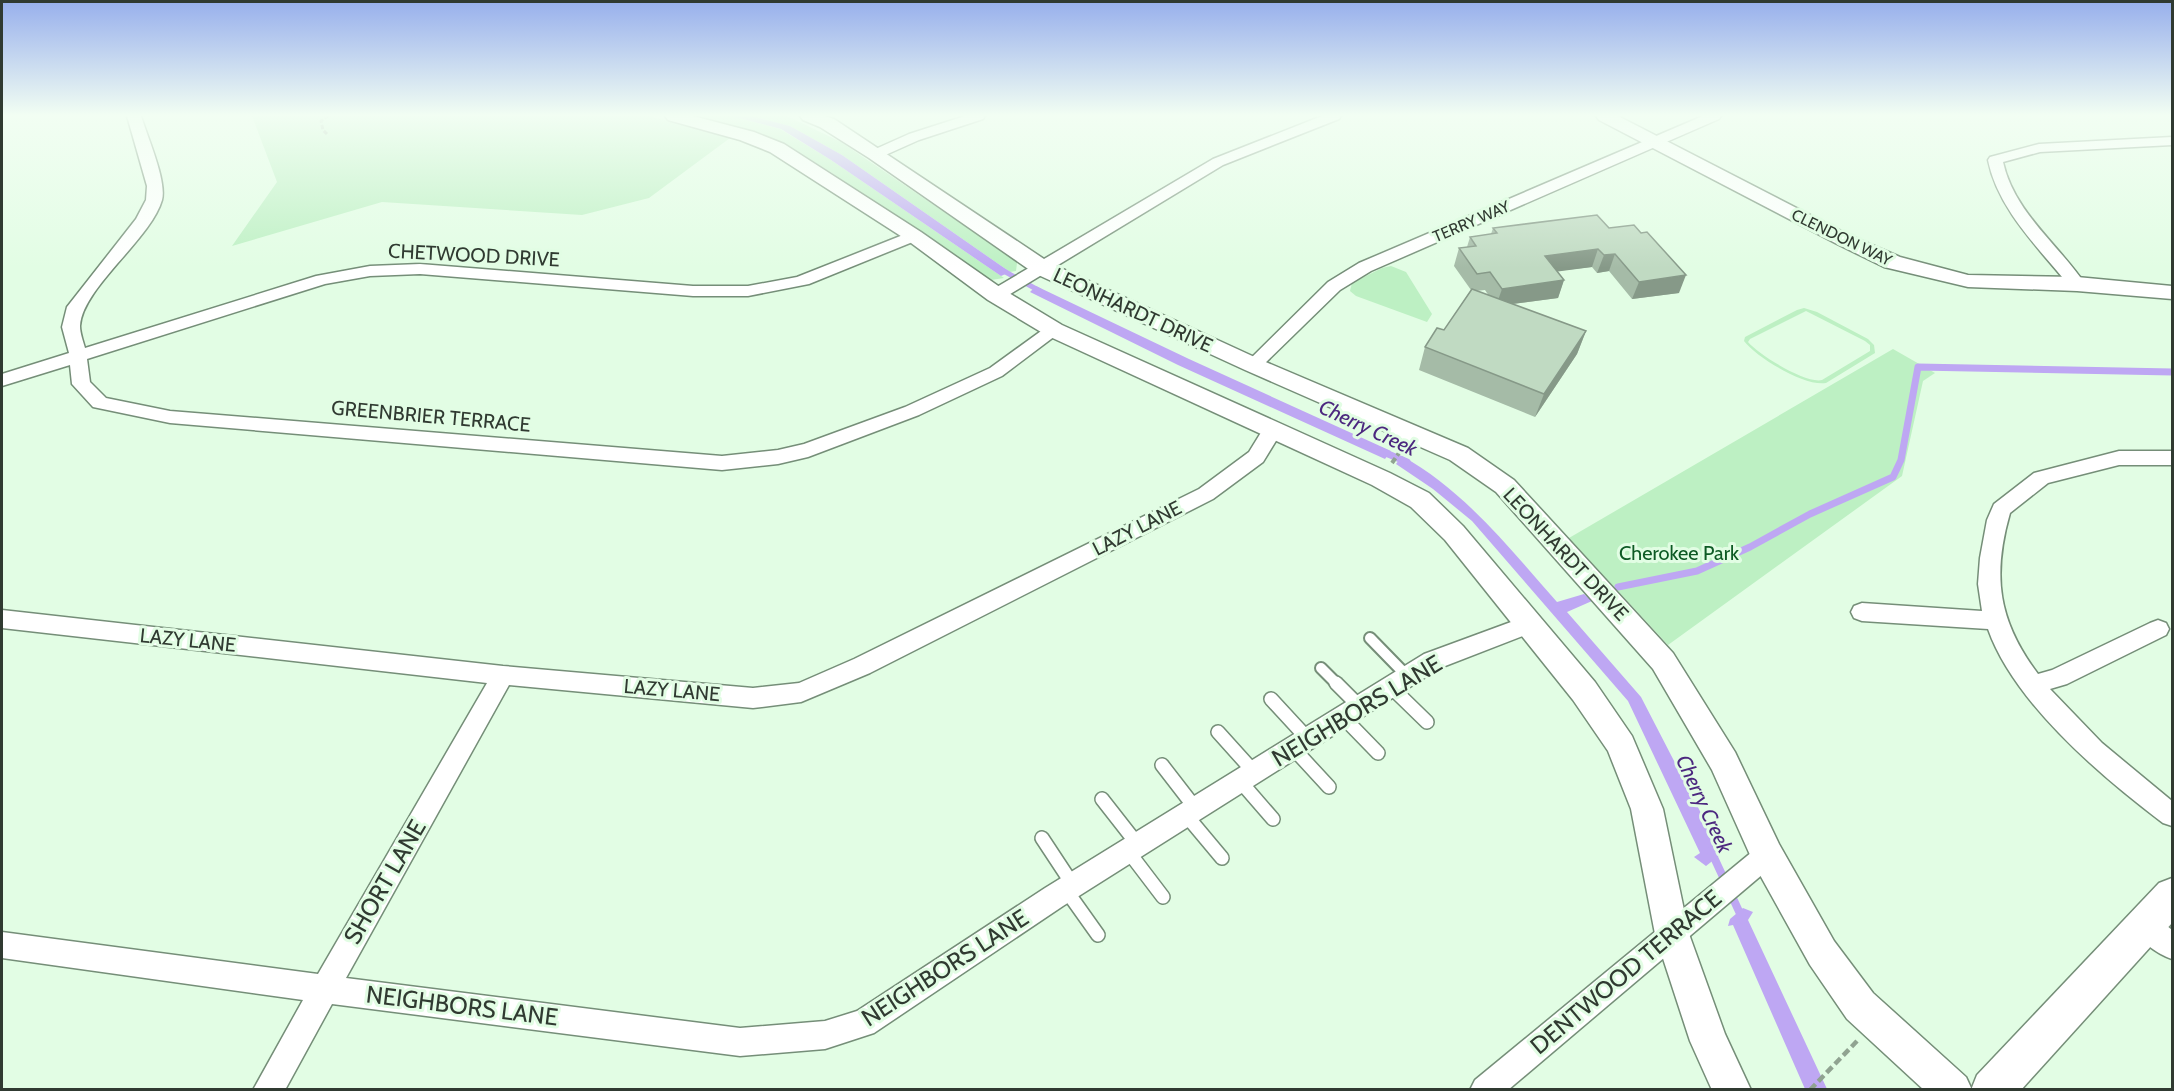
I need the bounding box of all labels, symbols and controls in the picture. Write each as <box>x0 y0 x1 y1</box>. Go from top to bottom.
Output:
street label: TERRY WAY <box>1430 196 1513 246</box>
street label: CLENDON WAY <box>1789 205 1896 270</box>
street label: CHETWOOD DRIVE <box>388 239 560 271</box>
street label: LEONHARDT DRIVE <box>1050 263 1216 357</box>
water label: Cherry Creek <box>1315 394 1422 462</box>
street label: GREENBRIER TERRACE <box>330 395 532 437</box>
street label: LEONHARDT DRIVE <box>1498 483 1634 625</box>
street label: LAZY LANE <box>1088 495 1186 561</box>
park label: Cherokee Park <box>1619 541 1739 565</box>
street label: LAZY LANE <box>139 623 237 657</box>
street label: NEIGHBORS LANE <box>1267 648 1447 773</box>
street label: LAZY LANE <box>623 674 721 706</box>
water label: Cherry Creek <box>1671 751 1738 858</box>
street label: SHORT LANE <box>337 814 432 949</box>
street label: DENTWOOD TERRACE <box>1524 883 1727 1060</box>
street label: NEIGHBORS LANE <box>856 903 1034 1032</box>
street label: NEIGHBORS LANE <box>364 979 560 1032</box>

